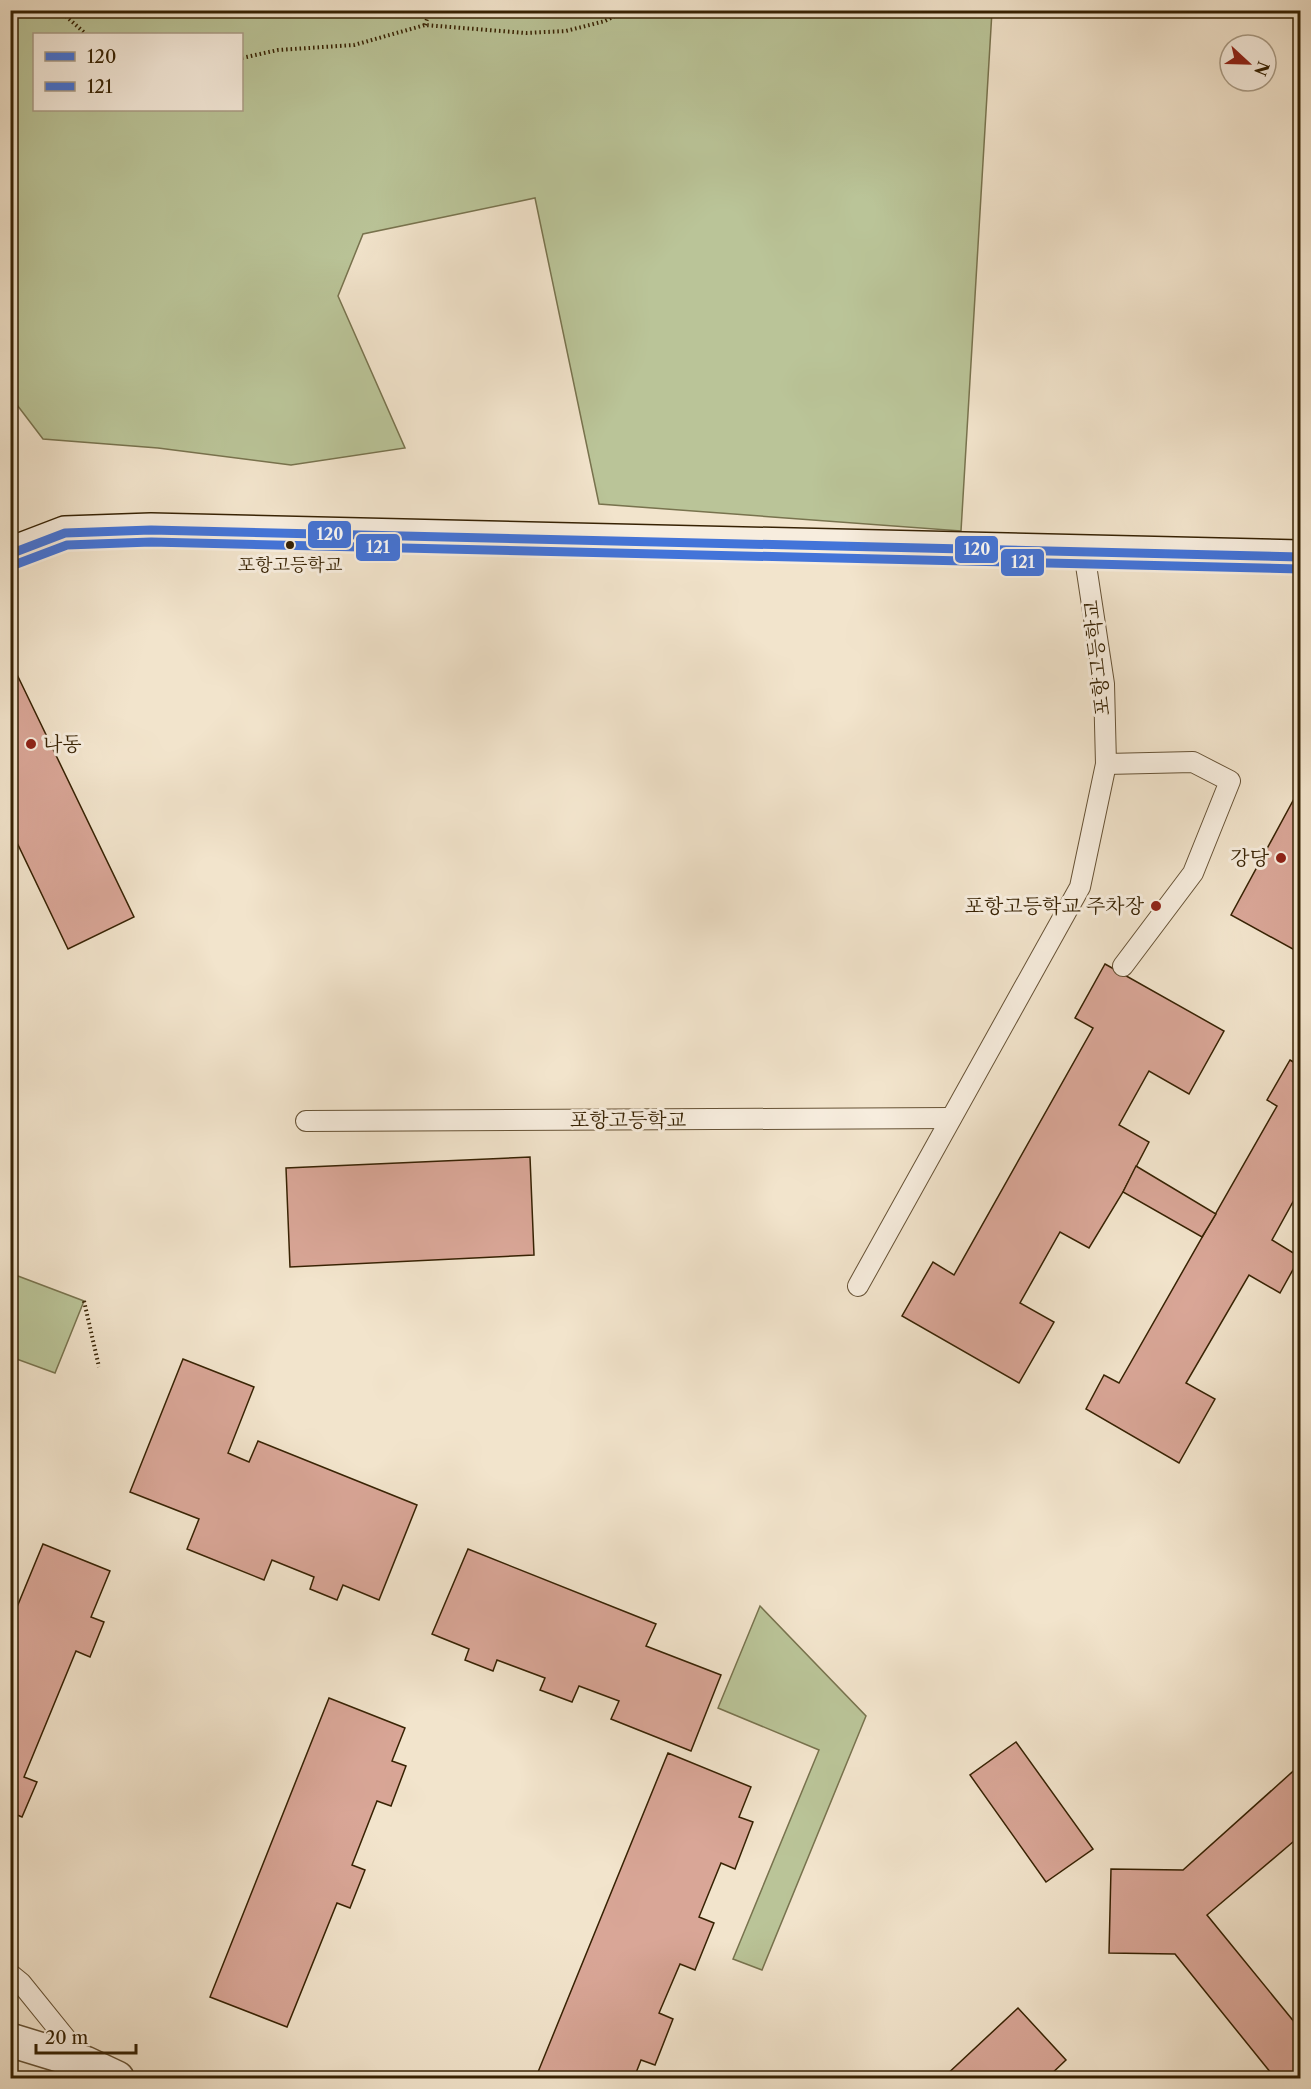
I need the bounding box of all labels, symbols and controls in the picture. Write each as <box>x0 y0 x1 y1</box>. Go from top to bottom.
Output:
legend <box>33 33 243 111</box>
north arrow <box>1218 33 1278 93</box>
text: 120 <box>87 46 116 68</box>
text: N <box>1250 58 1274 79</box>
text: 121 <box>87 76 113 98</box>
line badge: 120 <box>307 520 352 549</box>
text: 120 <box>317 524 343 544</box>
line badge: 121 <box>355 533 401 562</box>
line badge: 120 <box>954 535 999 564</box>
text: 121 <box>366 537 391 557</box>
marker: 포항고등학교 <box>284 539 296 551</box>
text: 120 <box>964 539 990 559</box>
line badge: 121 <box>1000 548 1045 577</box>
text: 121 <box>1011 552 1036 572</box>
place label: 포항고등학교 <box>238 554 343 576</box>
street label: 포항고등학교 <box>1079 598 1115 717</box>
place label: 나동 <box>43 732 82 756</box>
marker: 나동 <box>24 737 38 751</box>
place label: 강당 <box>1230 846 1270 870</box>
marker: 강당 <box>1274 851 1288 865</box>
place label: 포항고등학교 주차장 <box>965 894 1145 918</box>
marker: 포항고등학교 주차장 <box>1149 899 1163 913</box>
street label: 포항고등학교 <box>570 1108 687 1132</box>
scale bar <box>36 2017 136 2055</box>
text: 20 m <box>45 2027 89 2049</box>

